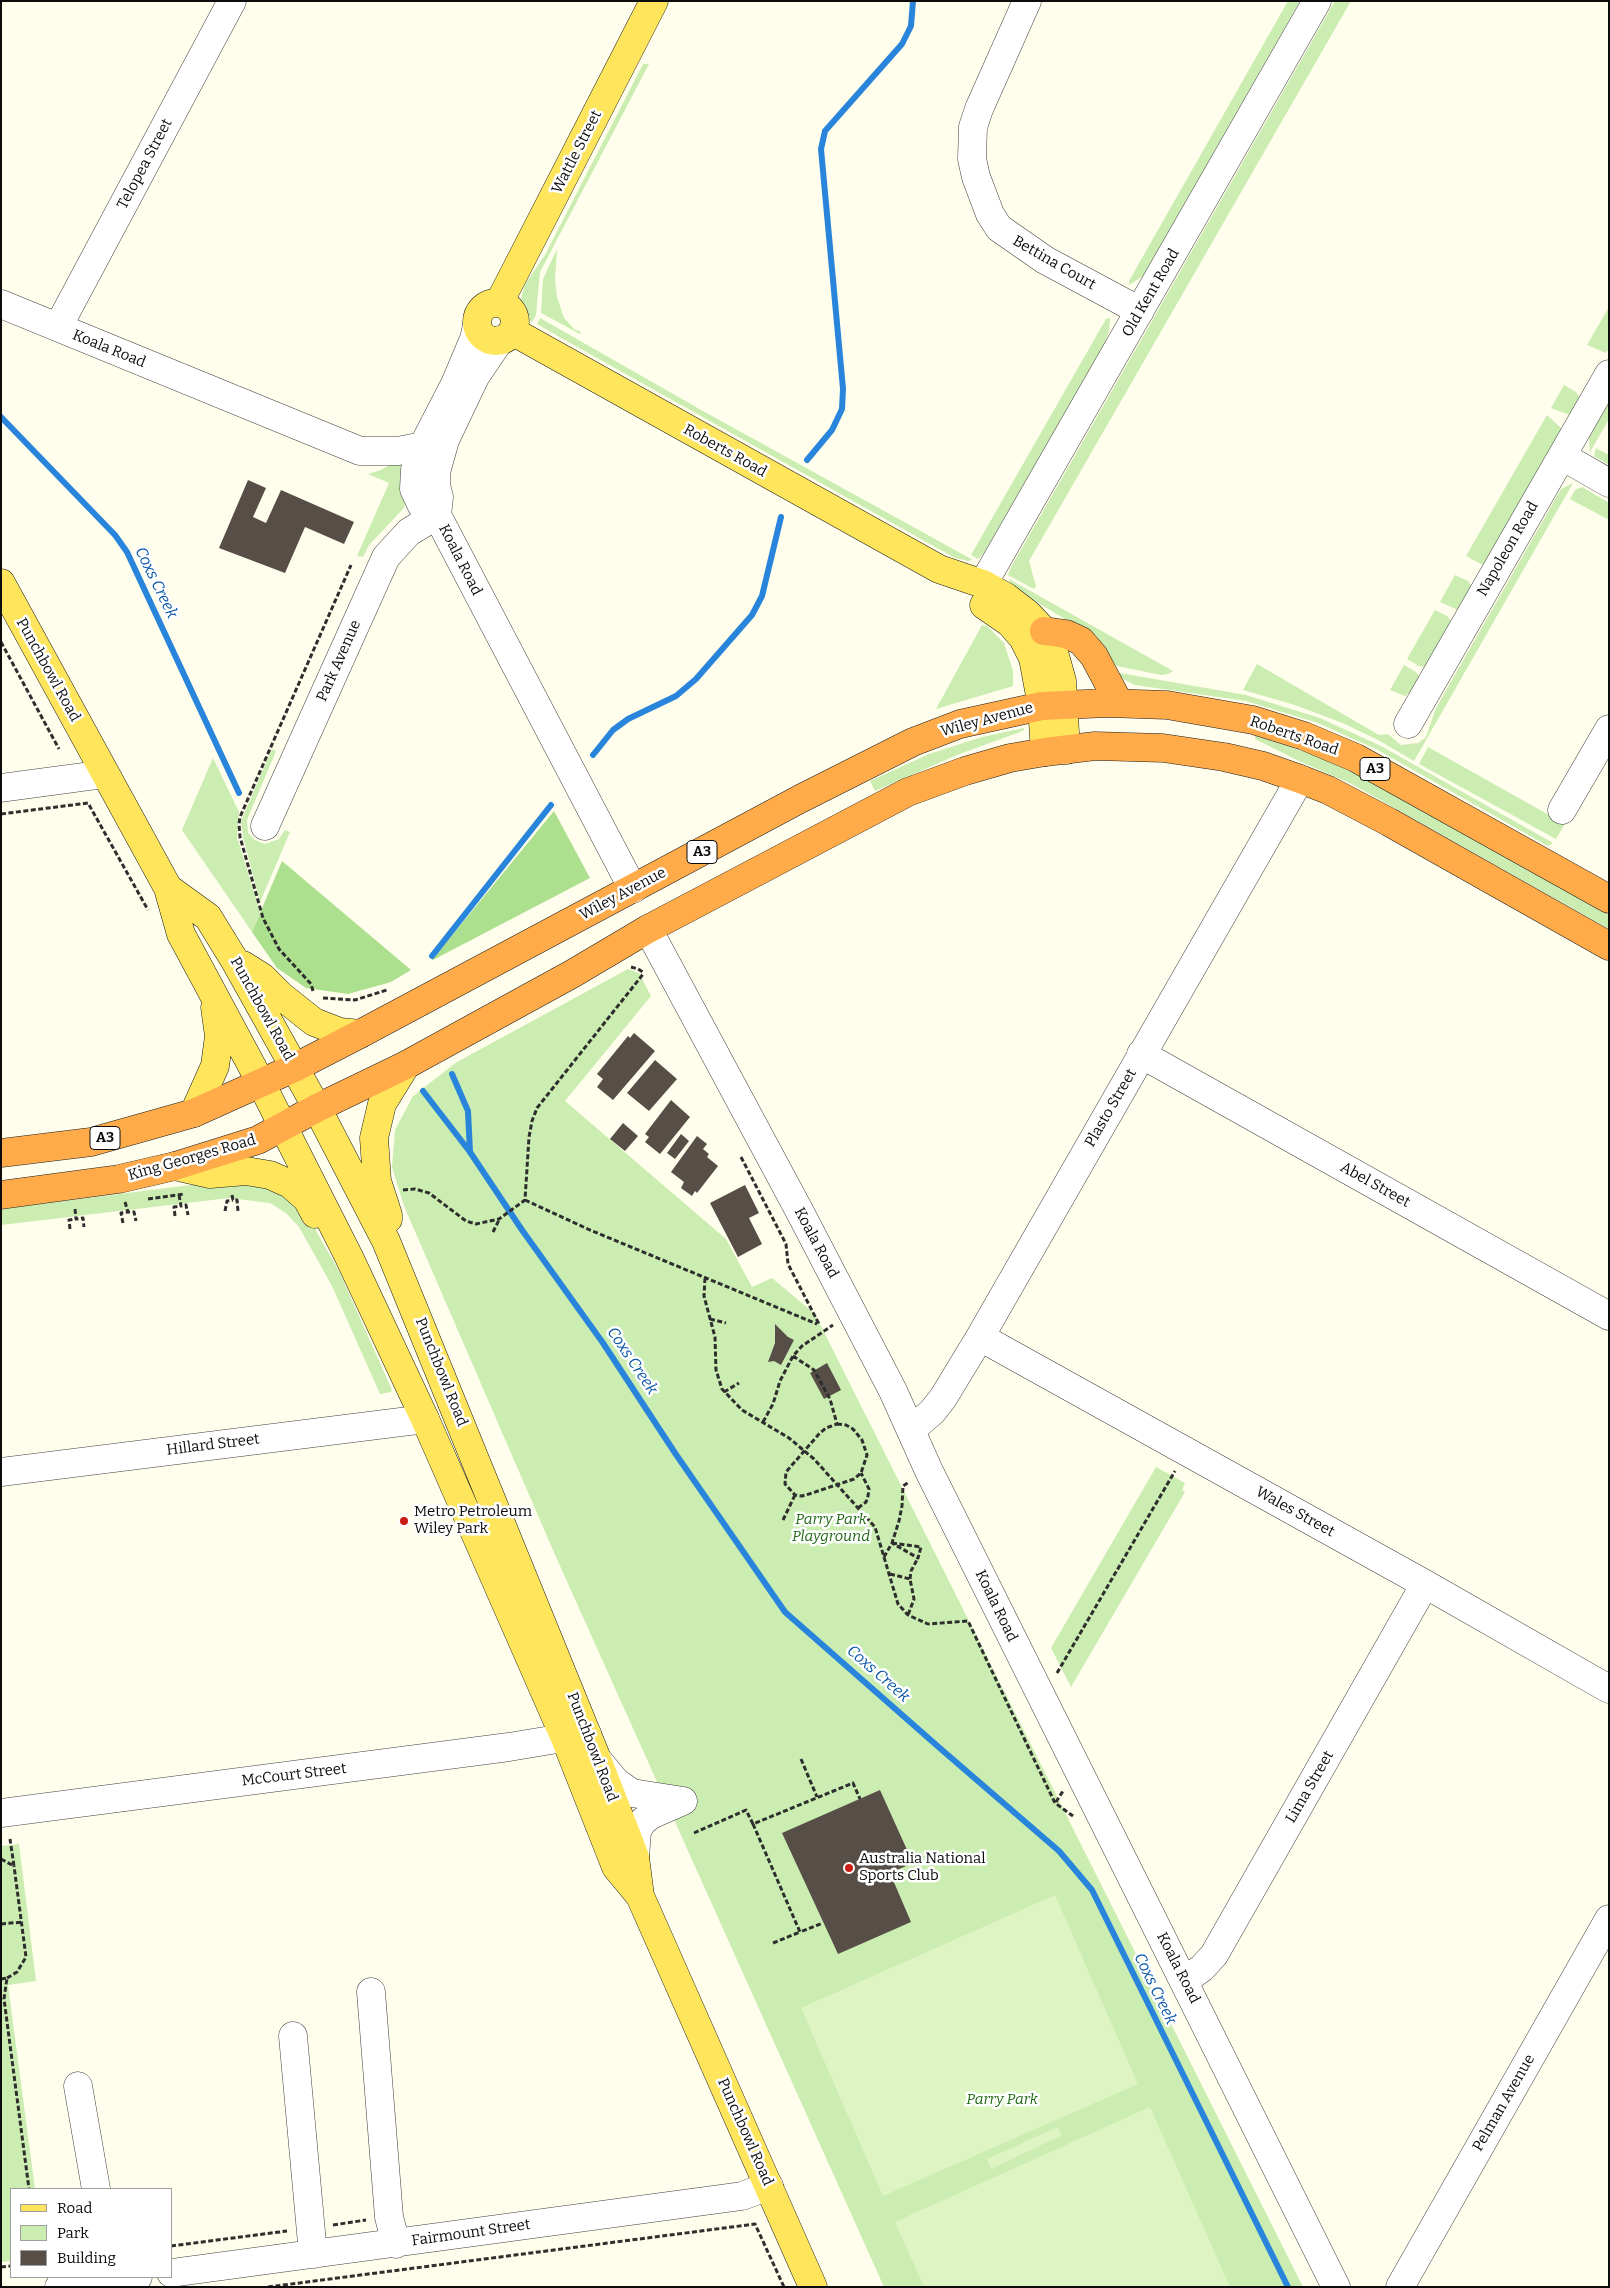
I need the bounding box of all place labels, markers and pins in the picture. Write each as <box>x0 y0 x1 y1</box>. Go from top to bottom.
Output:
place label: Metro Petroleum Wiley Park <box>414 1503 532 1538</box>
marker: Metro Petroleum Wiley Park <box>398 1515 410 1527</box>
place label: Australia National Sports Club <box>859 1850 986 1885</box>
marker: Australia National Sports Club <box>843 1862 855 1874</box>

